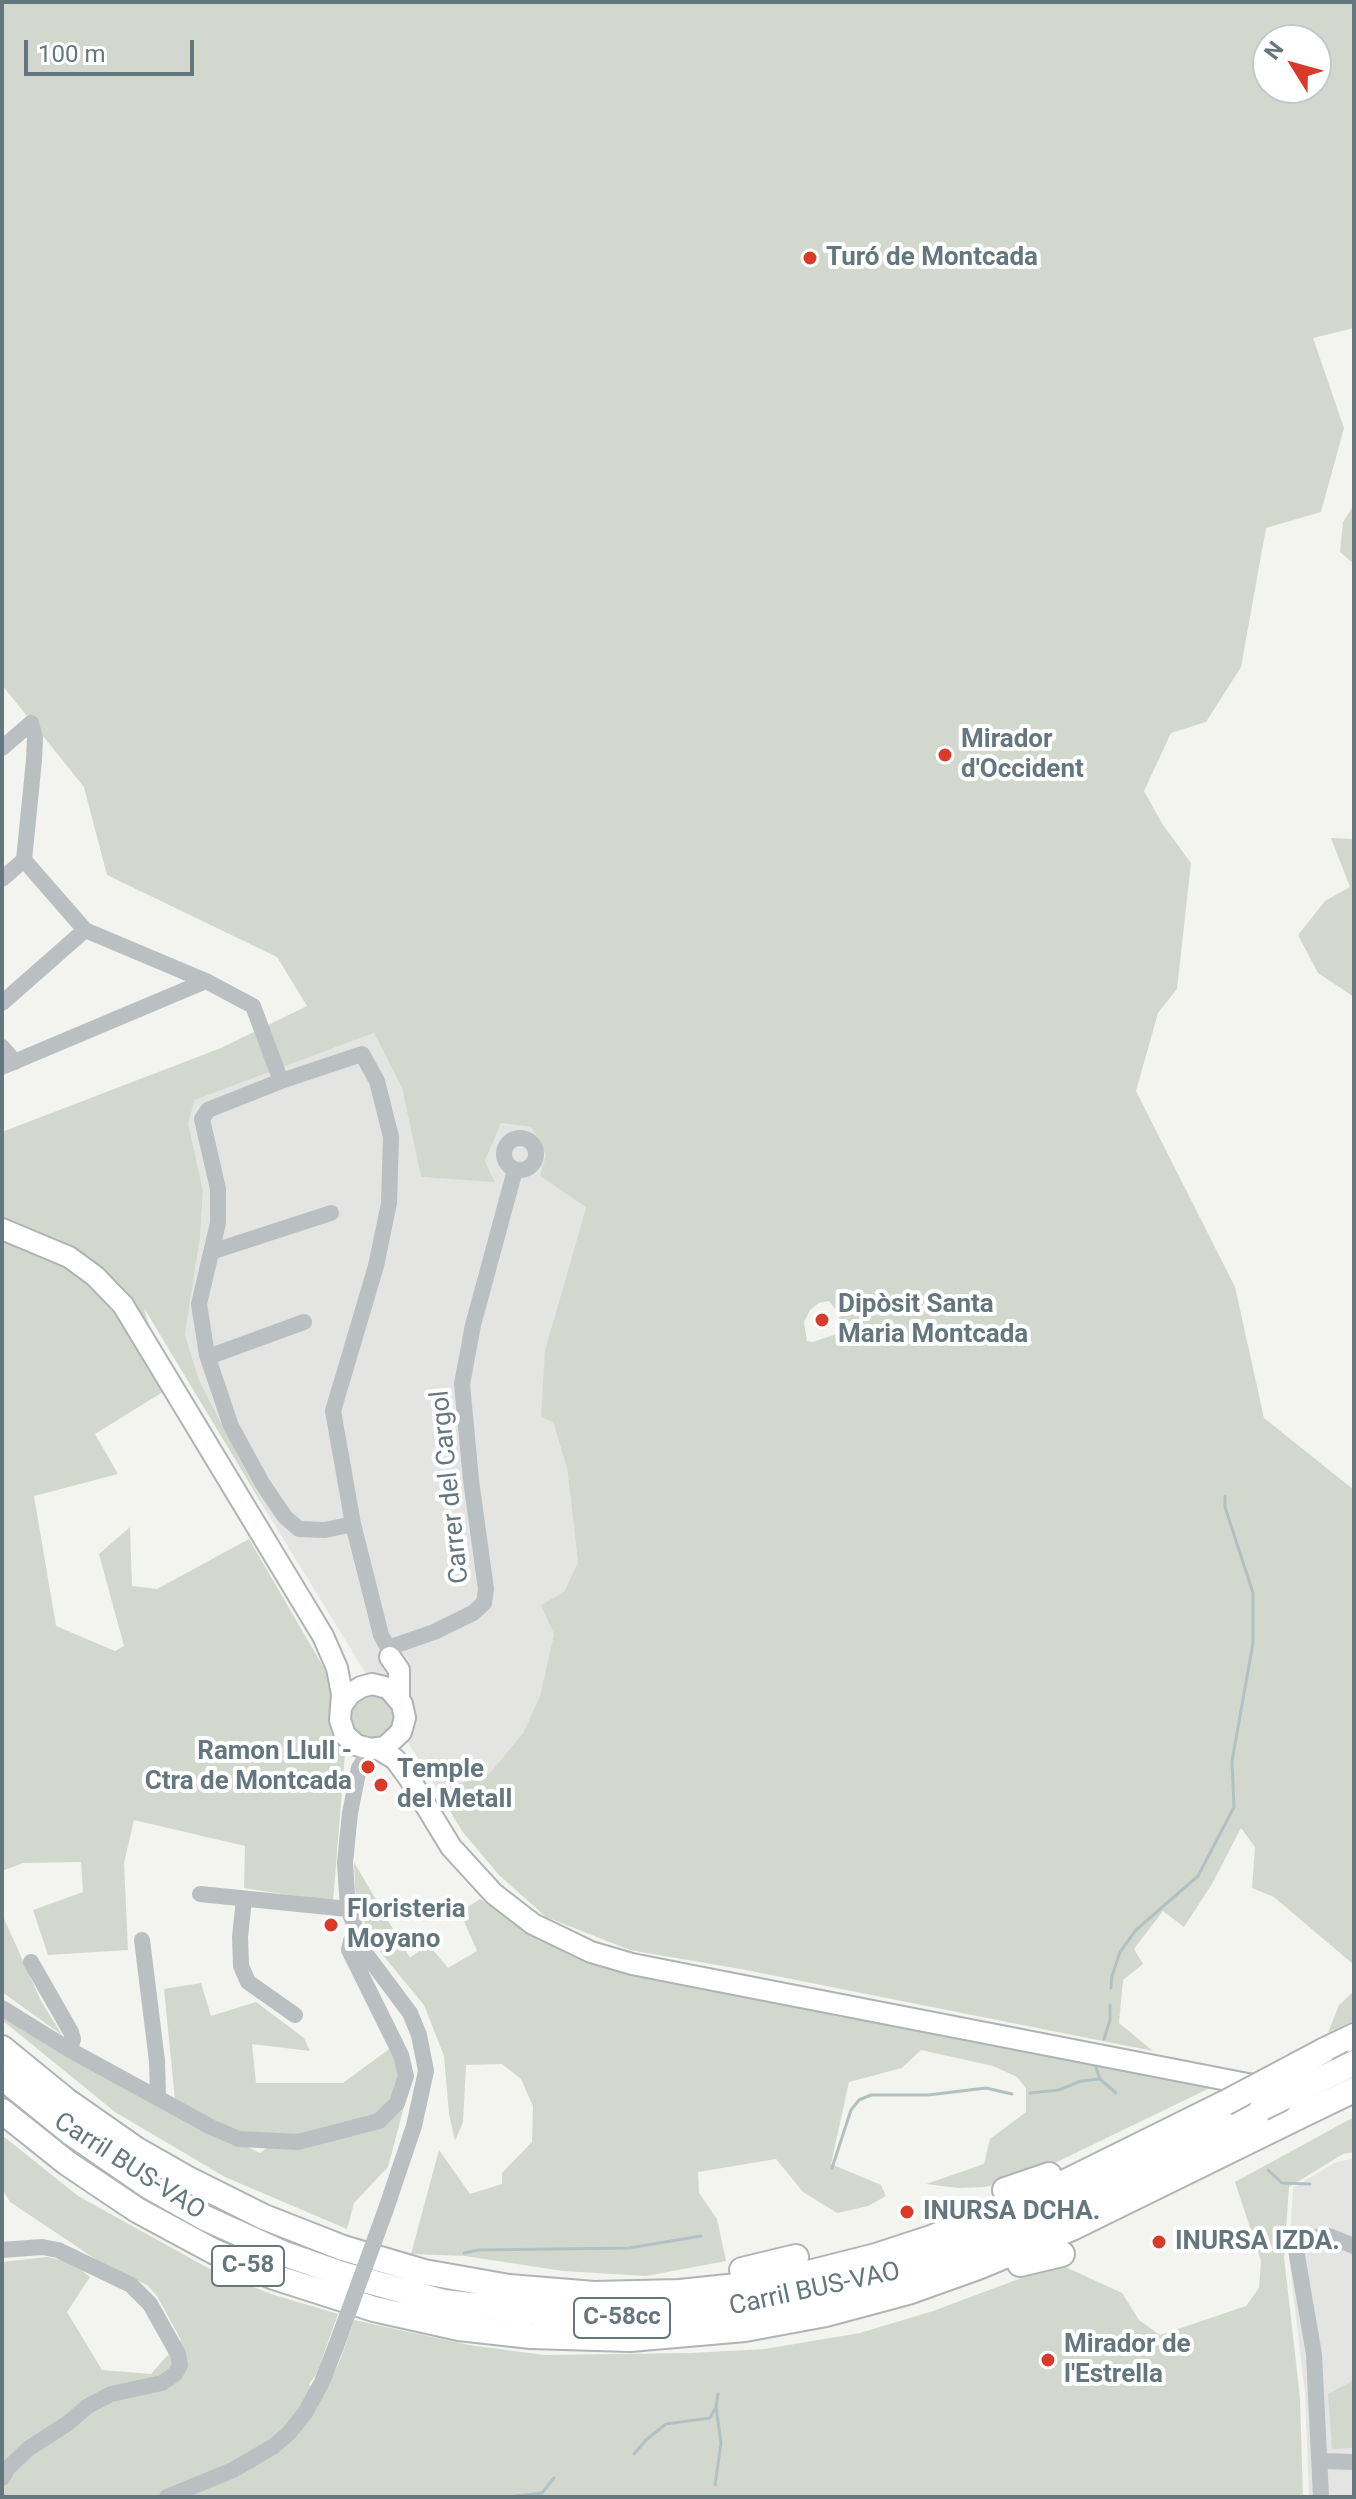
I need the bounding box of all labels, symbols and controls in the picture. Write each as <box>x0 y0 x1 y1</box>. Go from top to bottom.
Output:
scale bar <box>28 24 198 74</box>
north arrow <box>1252 24 1332 104</box>
text: N <box>1259 37 1289 64</box>
text: 100 m <box>38 40 105 68</box>
place label: Turó de Montcada <box>826 242 1038 274</box>
marker: Turó de Montcada <box>801 249 819 267</box>
place label: Mirador d'Occident <box>961 724 1084 786</box>
marker: Mirador d'Occident <box>936 746 954 764</box>
place label: Dipòsit Santa Maria Montcada <box>838 1289 1028 1350</box>
marker: Dipòsit Santa Maria Montcada <box>813 1311 831 1329</box>
street label: Carrer del Cargol <box>425 1389 477 1585</box>
place label: Ramon Llull - Ctra de Montcada <box>145 1736 352 1798</box>
place label: Temple del Metall <box>397 1754 512 1816</box>
marker: Ramon Llull - Ctra de Montcada <box>359 1758 377 1776</box>
marker: Temple del Metall <box>372 1776 390 1794</box>
place label: Floristeria Moyano <box>347 1894 466 1956</box>
marker: Floristeria Moyano <box>322 1916 340 1934</box>
street label: Carril BUS-VAO <box>48 2107 210 2227</box>
place label: INURSA DCHA. <box>923 2196 1100 2228</box>
marker: INURSA DCHA. <box>898 2203 916 2221</box>
place label: INURSA IZDA. <box>1175 2226 1340 2258</box>
marker: INURSA IZDA. <box>1150 2233 1168 2251</box>
road number: C-58 <box>212 2246 284 2286</box>
street label: Carril BUS-VAO <box>727 2257 903 2323</box>
road number: C-58cc <box>574 2298 670 2338</box>
place label: Mirador de l'Estrella <box>1064 2329 1191 2390</box>
marker: Mirador de l'Estrella <box>1039 2351 1057 2369</box>

